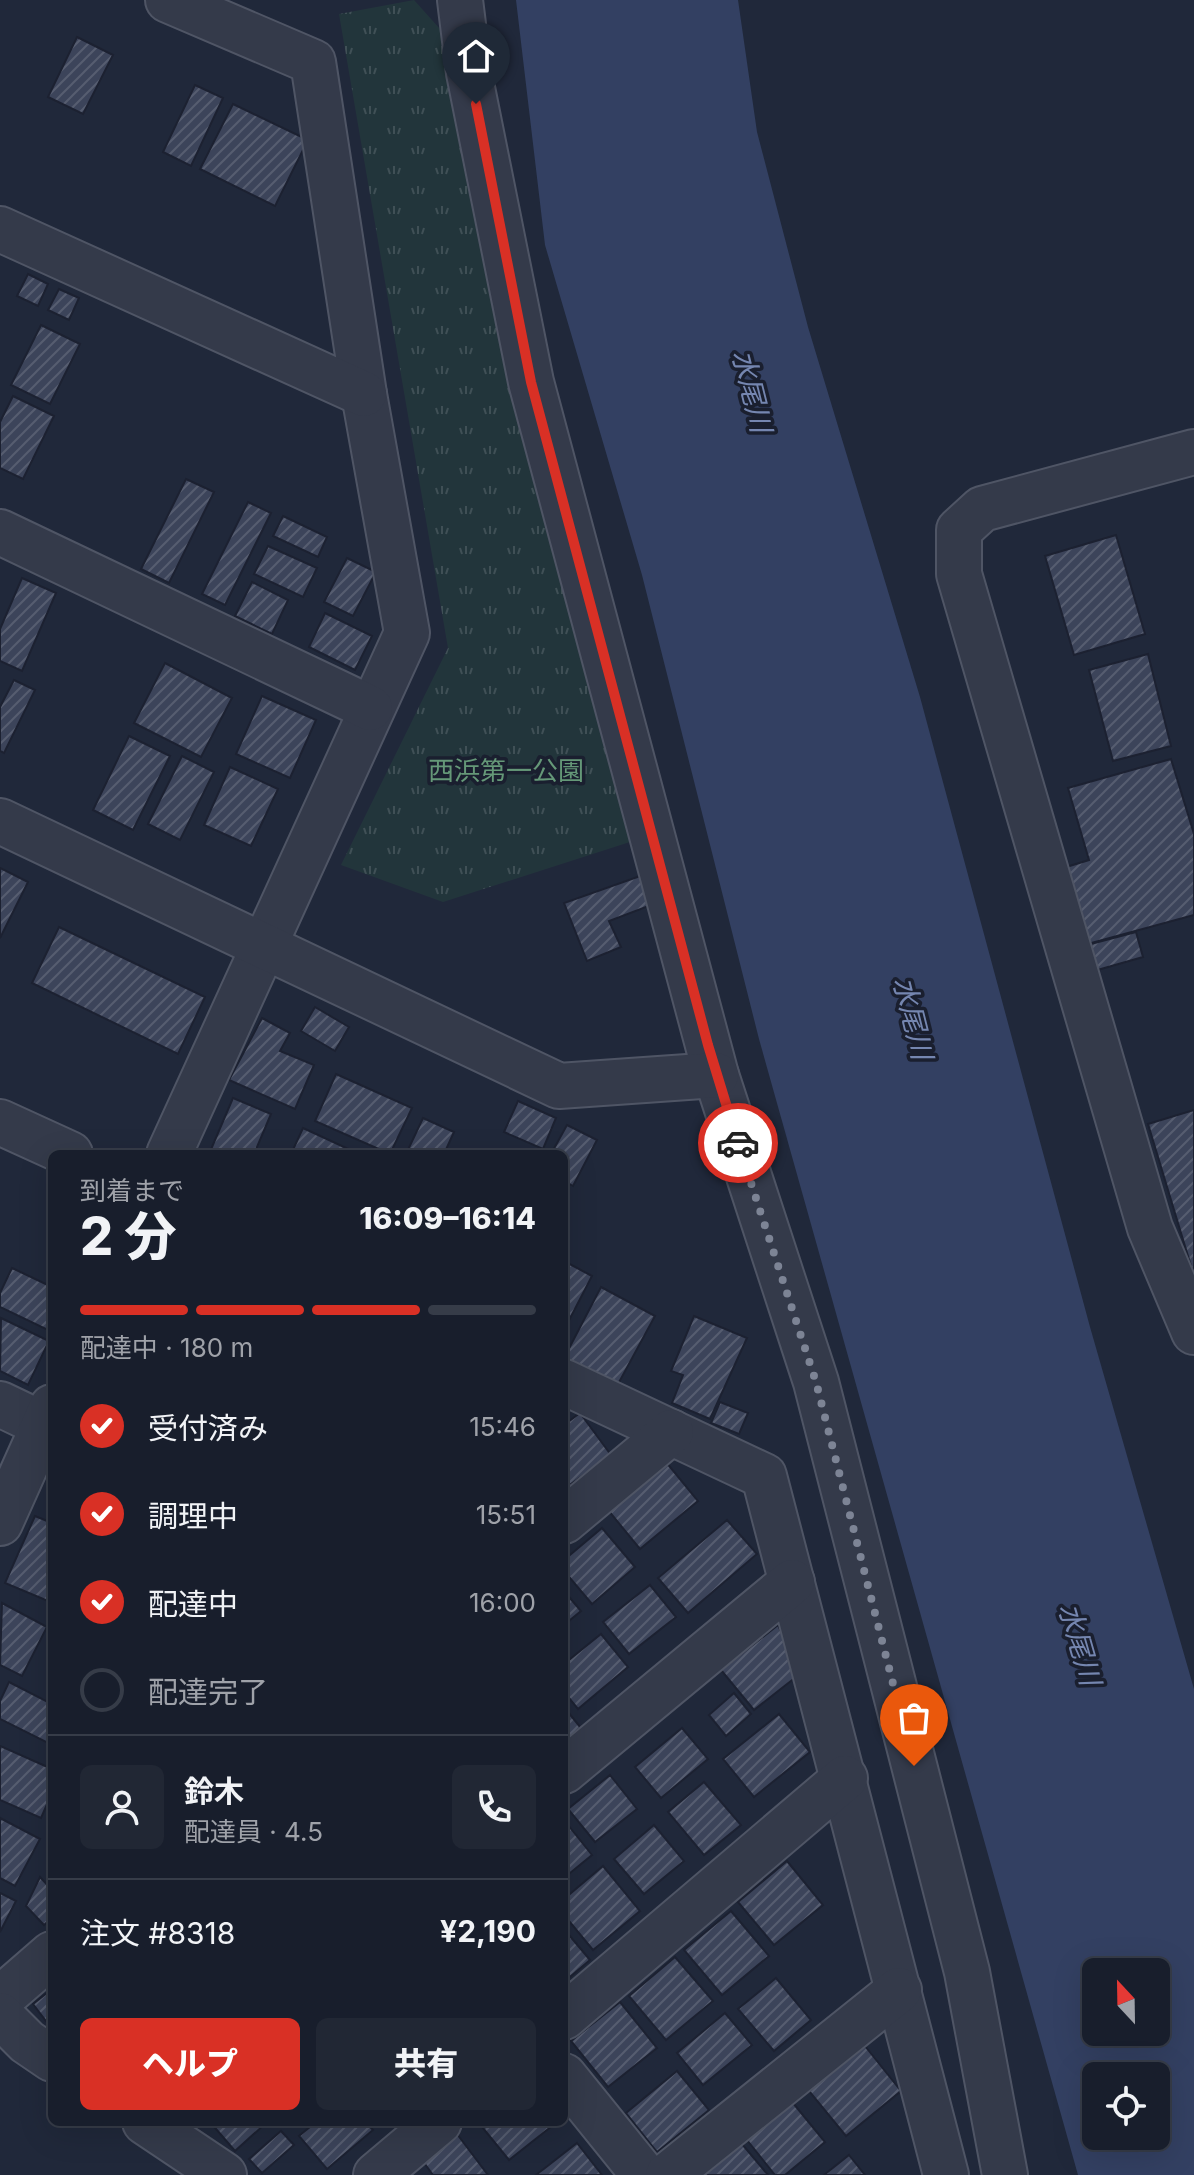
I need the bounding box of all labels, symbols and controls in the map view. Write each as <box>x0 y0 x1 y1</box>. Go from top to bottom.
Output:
pin <box>442 22 510 104</box>
icon: home <box>454 34 498 78</box>
water label: 水尾川 <box>725 346 779 439</box>
park label: 西浜第一公園 <box>428 755 584 786</box>
water label: 水尾川 <box>886 973 940 1066</box>
courier <box>698 1103 778 1183</box>
icon: car <box>716 1121 760 1165</box>
text: 到着まで <box>80 1175 184 1206</box>
text: 16:09–16:14 <box>359 1200 536 1236</box>
text: 2 分 <box>80 1205 177 1268</box>
text: 配達中 · 180 m <box>80 1332 253 1363</box>
icon: check <box>80 1404 124 1448</box>
text: 受付済み <box>148 1410 268 1446</box>
text: 15:46 <box>469 1411 536 1442</box>
icon: check <box>80 1492 124 1536</box>
text: 調理中 <box>148 1498 238 1534</box>
text: 15:51 <box>476 1499 536 1530</box>
icon: check <box>80 1580 124 1624</box>
text: 配達中 <box>148 1586 238 1622</box>
text: 16:00 <box>469 1587 536 1618</box>
water label: 水尾川 <box>1052 1599 1109 1692</box>
text: 配達完了 <box>148 1674 268 1710</box>
pin <box>880 1684 948 1766</box>
icon: bag <box>892 1696 936 1740</box>
button: person <box>80 1765 164 1849</box>
button: phone <box>452 1765 536 1849</box>
text: 鈴木 <box>184 1773 244 1809</box>
text: 配達員 · 4.5 <box>184 1816 323 1847</box>
text: ¥2,190 <box>440 1913 536 1949</box>
text: 注文 #8318 <box>80 1915 235 1951</box>
north arrow <box>1082 1958 1170 2046</box>
map controls <box>1082 1958 1170 2150</box>
button: ヘルプ <box>80 2018 300 2110</box>
button: 共有 <box>316 2018 536 2110</box>
button: locate <box>1082 2062 1170 2150</box>

